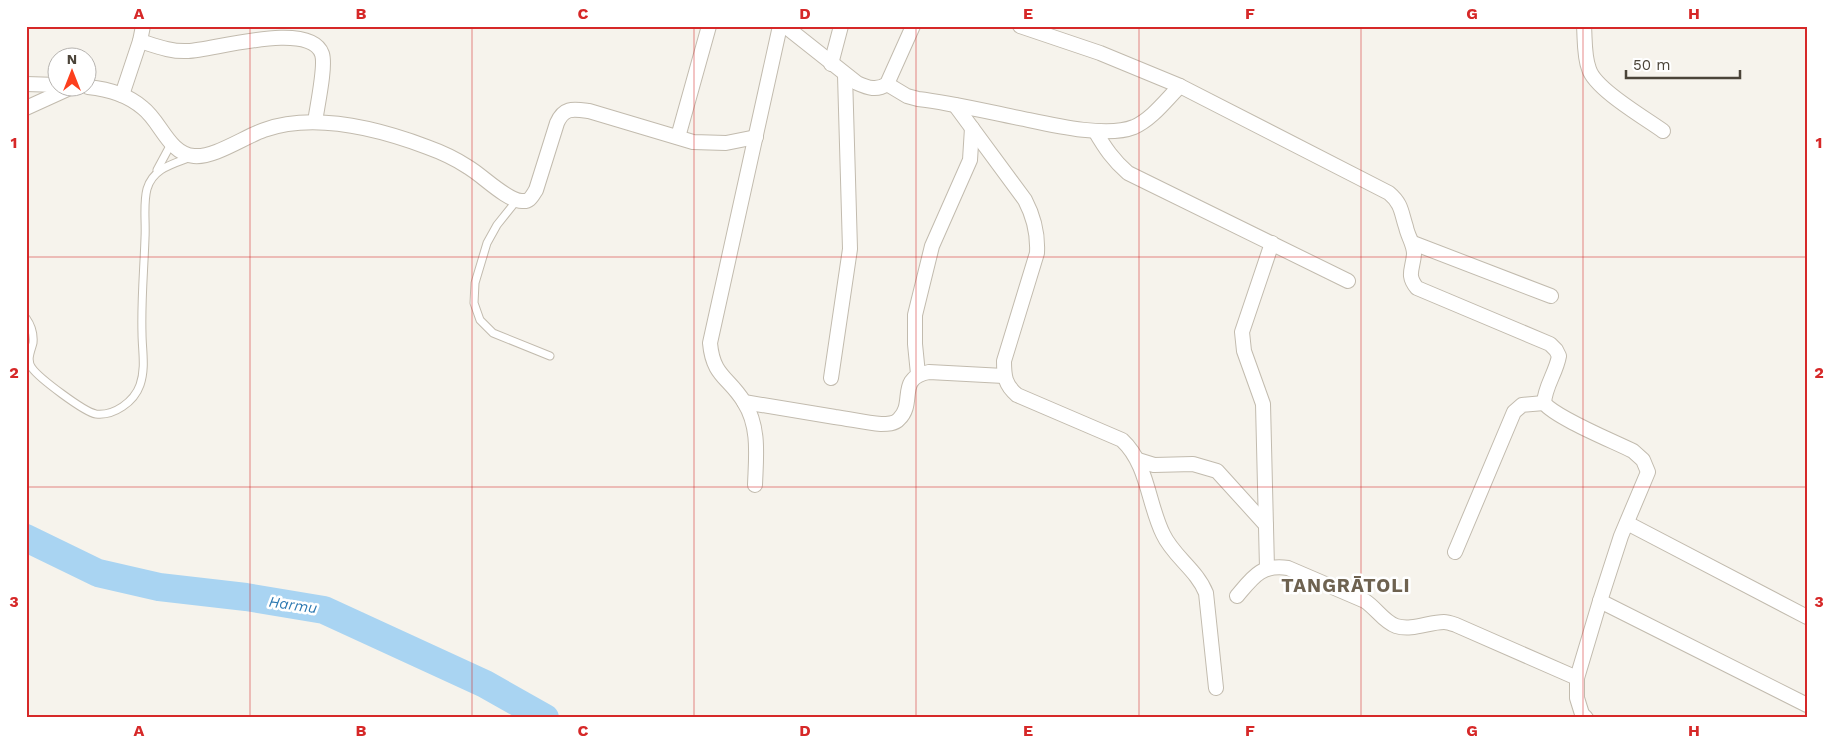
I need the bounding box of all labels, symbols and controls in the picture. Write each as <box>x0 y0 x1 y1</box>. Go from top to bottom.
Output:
text: A <box>134 4 145 23</box>
text: B <box>356 4 367 23</box>
text: C <box>578 4 589 23</box>
text: D <box>799 4 811 23</box>
text: E <box>1023 4 1033 23</box>
text: F <box>1245 4 1255 23</box>
text: G <box>1466 4 1478 23</box>
text: H <box>1688 4 1700 23</box>
north arrow <box>48 48 98 98</box>
scale bar <box>1626 48 1739 80</box>
text: N <box>67 51 77 67</box>
text: 50 m <box>1633 56 1670 74</box>
text: 1 <box>11 133 17 152</box>
text: 1 <box>1816 133 1822 152</box>
text: 2 <box>9 363 19 382</box>
text: 2 <box>1814 363 1824 382</box>
district label: TANGRĀTOLI <box>1281 574 1411 597</box>
text: 3 <box>9 592 19 611</box>
text: 3 <box>1814 592 1824 611</box>
water label: Harmu <box>268 593 318 617</box>
text: A <box>134 721 145 740</box>
text: B <box>356 721 367 740</box>
text: C <box>578 721 589 740</box>
text: D <box>799 721 811 740</box>
text: E <box>1023 721 1033 740</box>
text: F <box>1245 721 1255 740</box>
text: G <box>1466 721 1478 740</box>
text: H <box>1688 721 1700 740</box>

